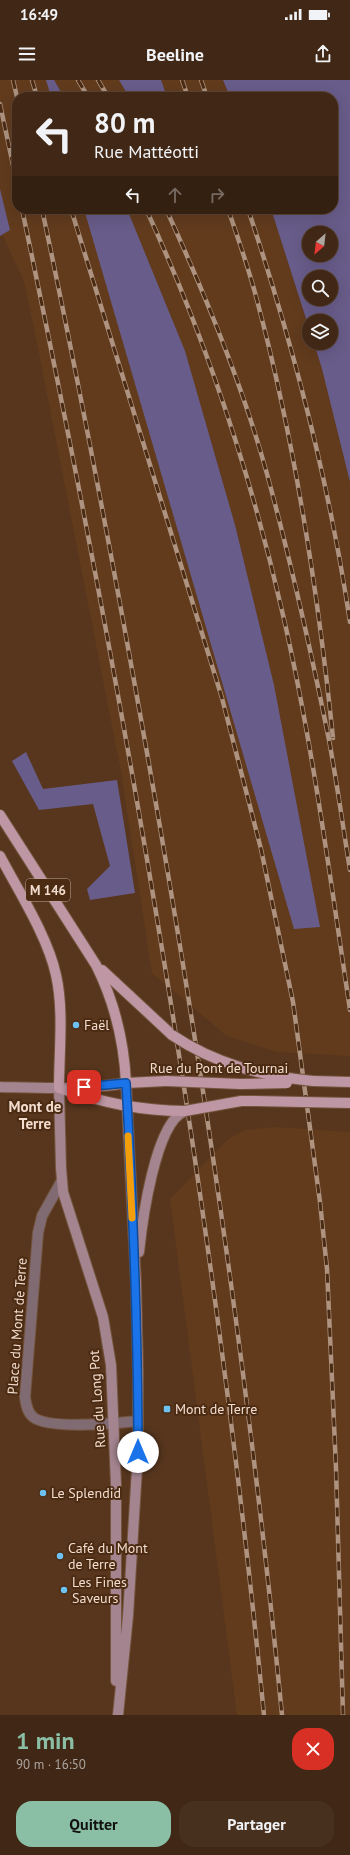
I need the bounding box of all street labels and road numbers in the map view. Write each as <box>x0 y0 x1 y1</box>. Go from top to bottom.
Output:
road number: M 146 <box>26 879 70 901</box>
street label: Rue du Pont de Tournai <box>150 1059 288 1077</box>
street label: Place du Mont de Terre <box>3 1257 31 1395</box>
street label: Rue du Long Pot <box>85 1349 109 1448</box>

